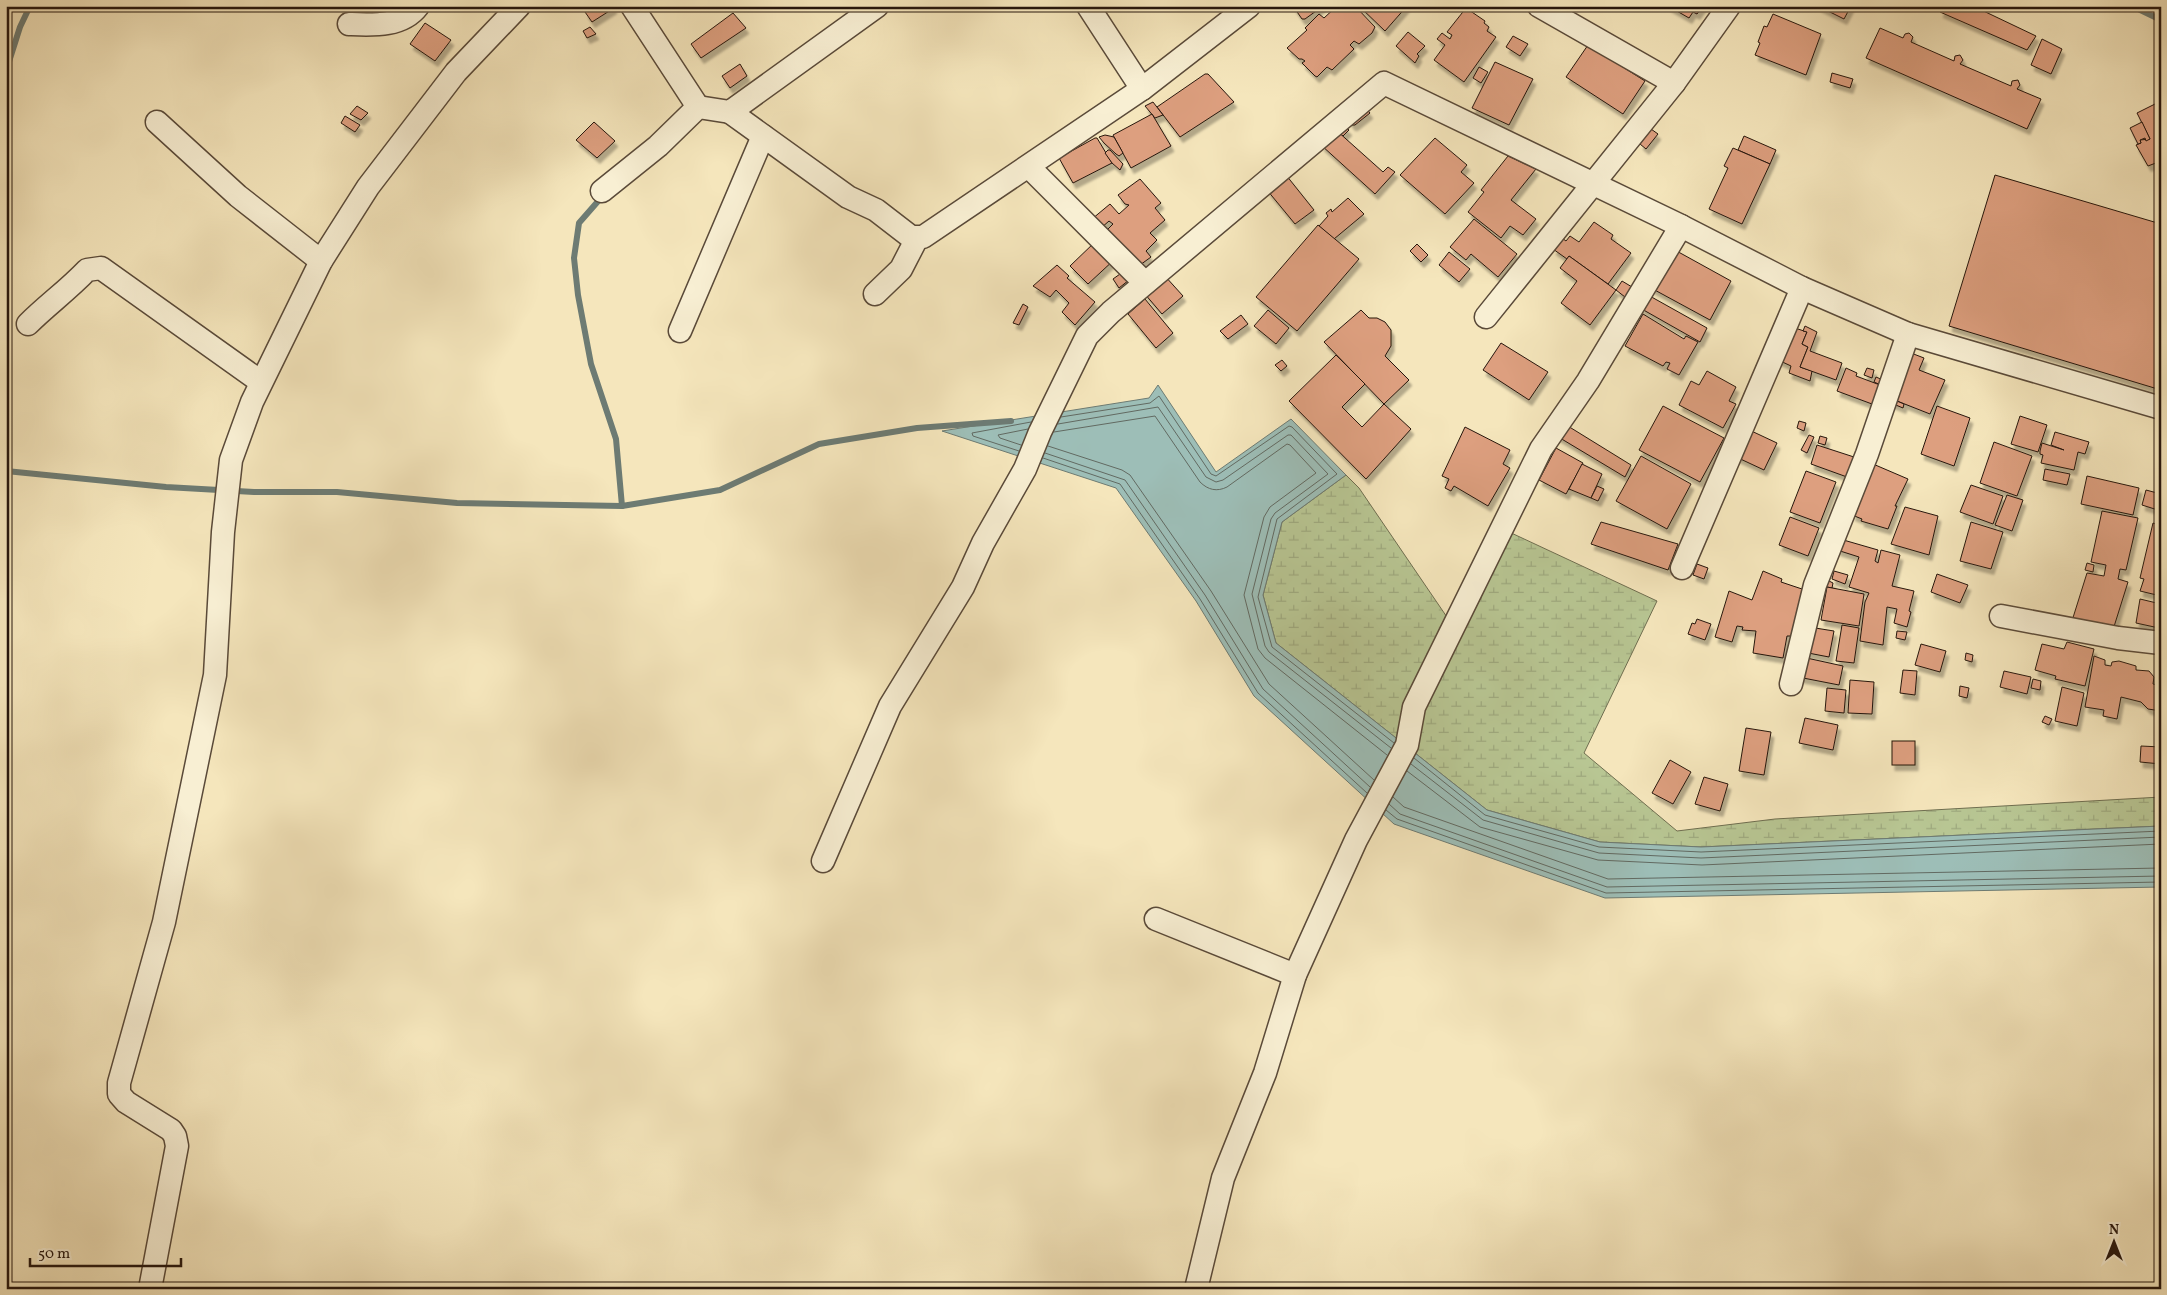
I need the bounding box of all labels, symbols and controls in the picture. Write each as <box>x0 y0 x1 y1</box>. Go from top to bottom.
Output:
north arrow <box>2090 1218 2140 1268</box>
text: N <box>2109 1221 2119 1240</box>
scale bar <box>30 1235 181 1267</box>
text: 50 m <box>38 1244 70 1265</box>

